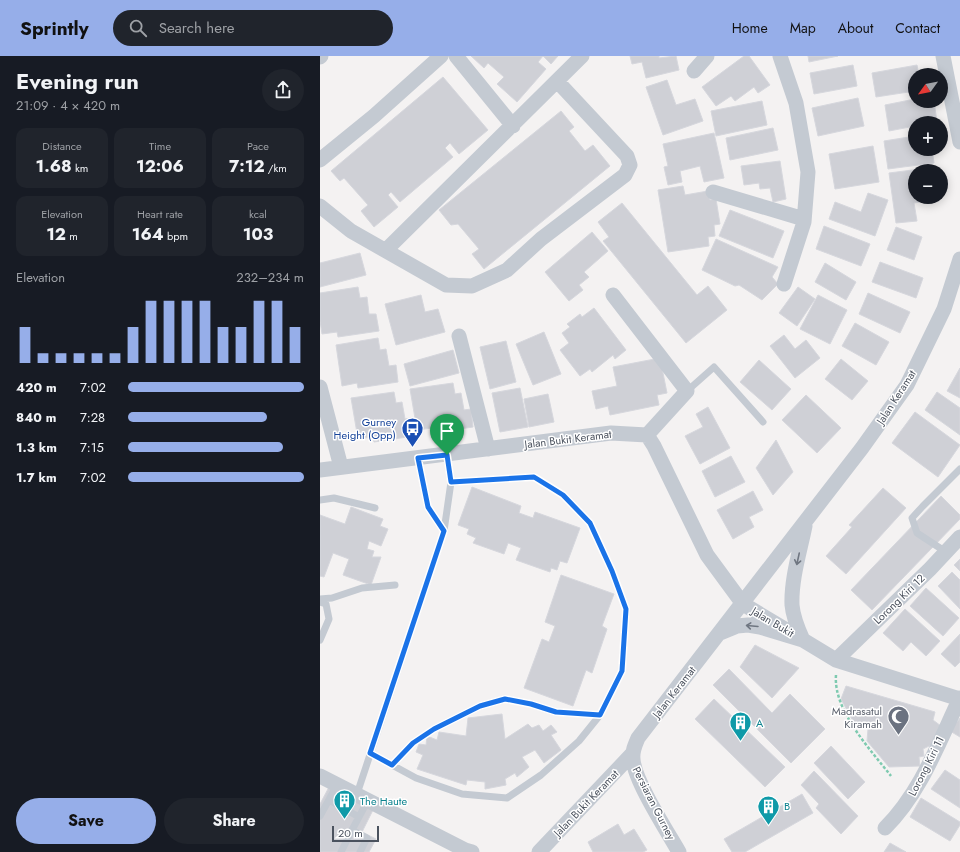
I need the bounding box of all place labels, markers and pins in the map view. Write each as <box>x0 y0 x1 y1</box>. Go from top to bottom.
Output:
place label: Gurney Height (Opp) <box>334 414 396 443</box>
pin <box>430 414 464 455</box>
bus stop icon: Gurney Height (Opp) <box>399 415 425 448</box>
place label: Madrasatul Kiramah <box>832 703 882 732</box>
mosque icon: Madrasatul Kiramah <box>885 704 911 737</box>
building icon: A <box>727 710 753 743</box>
place label: A <box>756 715 764 731</box>
building icon: The Haute <box>331 788 357 821</box>
place label: The Haute <box>360 793 407 809</box>
building icon: B <box>756 793 782 826</box>
place label: B <box>784 798 790 814</box>

